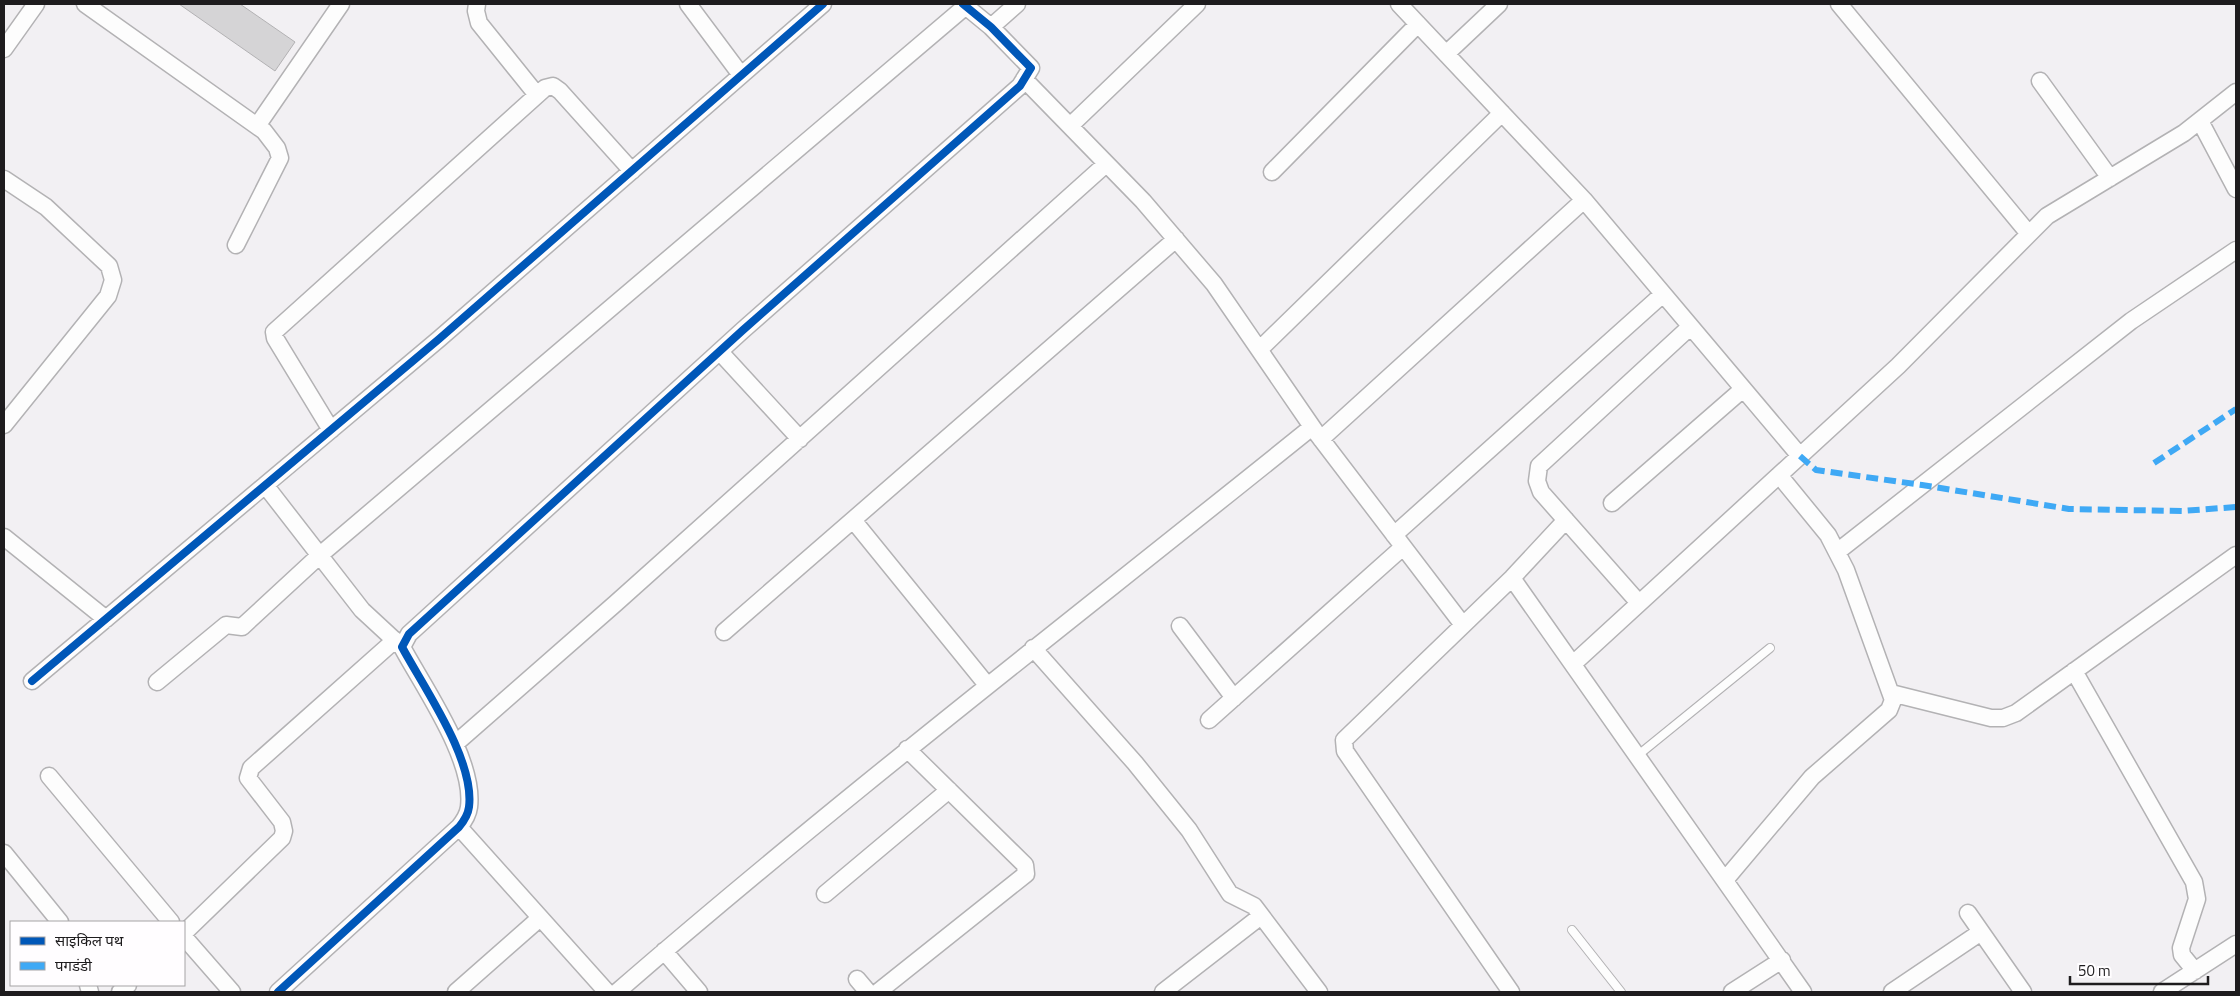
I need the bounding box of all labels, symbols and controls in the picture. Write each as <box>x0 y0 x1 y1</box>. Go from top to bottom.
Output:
legend <box>10 921 185 986</box>
text: साइकिल पथ <box>55 929 124 952</box>
text: पगडंडी <box>55 954 93 977</box>
scale bar <box>2070 954 2208 986</box>
text: 50 m <box>2078 959 2111 982</box>

